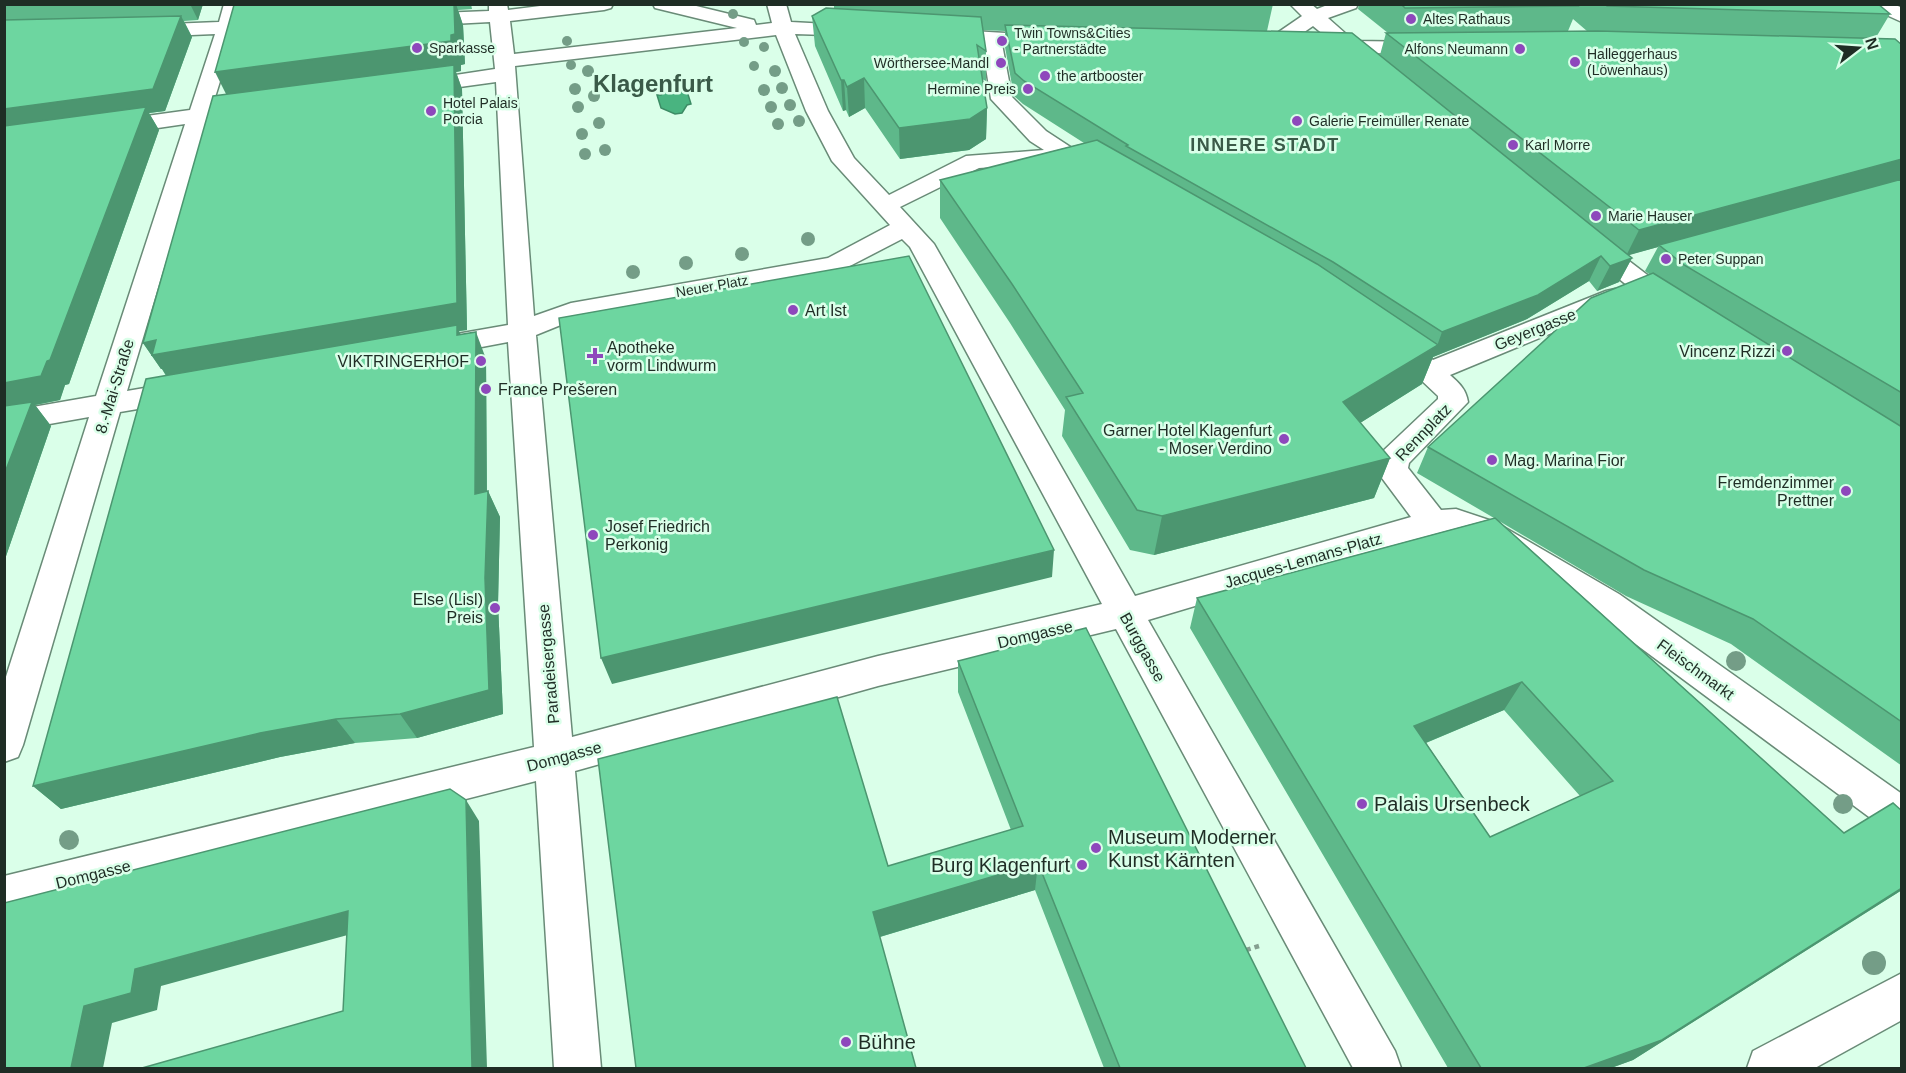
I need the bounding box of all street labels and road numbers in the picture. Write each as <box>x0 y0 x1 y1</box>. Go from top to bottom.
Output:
street label: Neuer Platz <box>675 272 749 300</box>
street label: Geyergasse <box>1492 305 1578 354</box>
street label: 8.-Mai-Straße <box>92 337 137 435</box>
street label: Rennplatz <box>1392 401 1454 464</box>
street label: Jacques-Lemans-Platz <box>1223 530 1384 591</box>
street label: Paradeisergasse <box>535 603 562 725</box>
street label: Burggasse <box>1117 610 1169 685</box>
street label: Domgasse <box>996 618 1074 651</box>
street label: Fleischmarkt <box>1654 636 1738 703</box>
street label: Domgasse <box>525 738 603 775</box>
street label: Domgasse <box>54 857 132 892</box>

